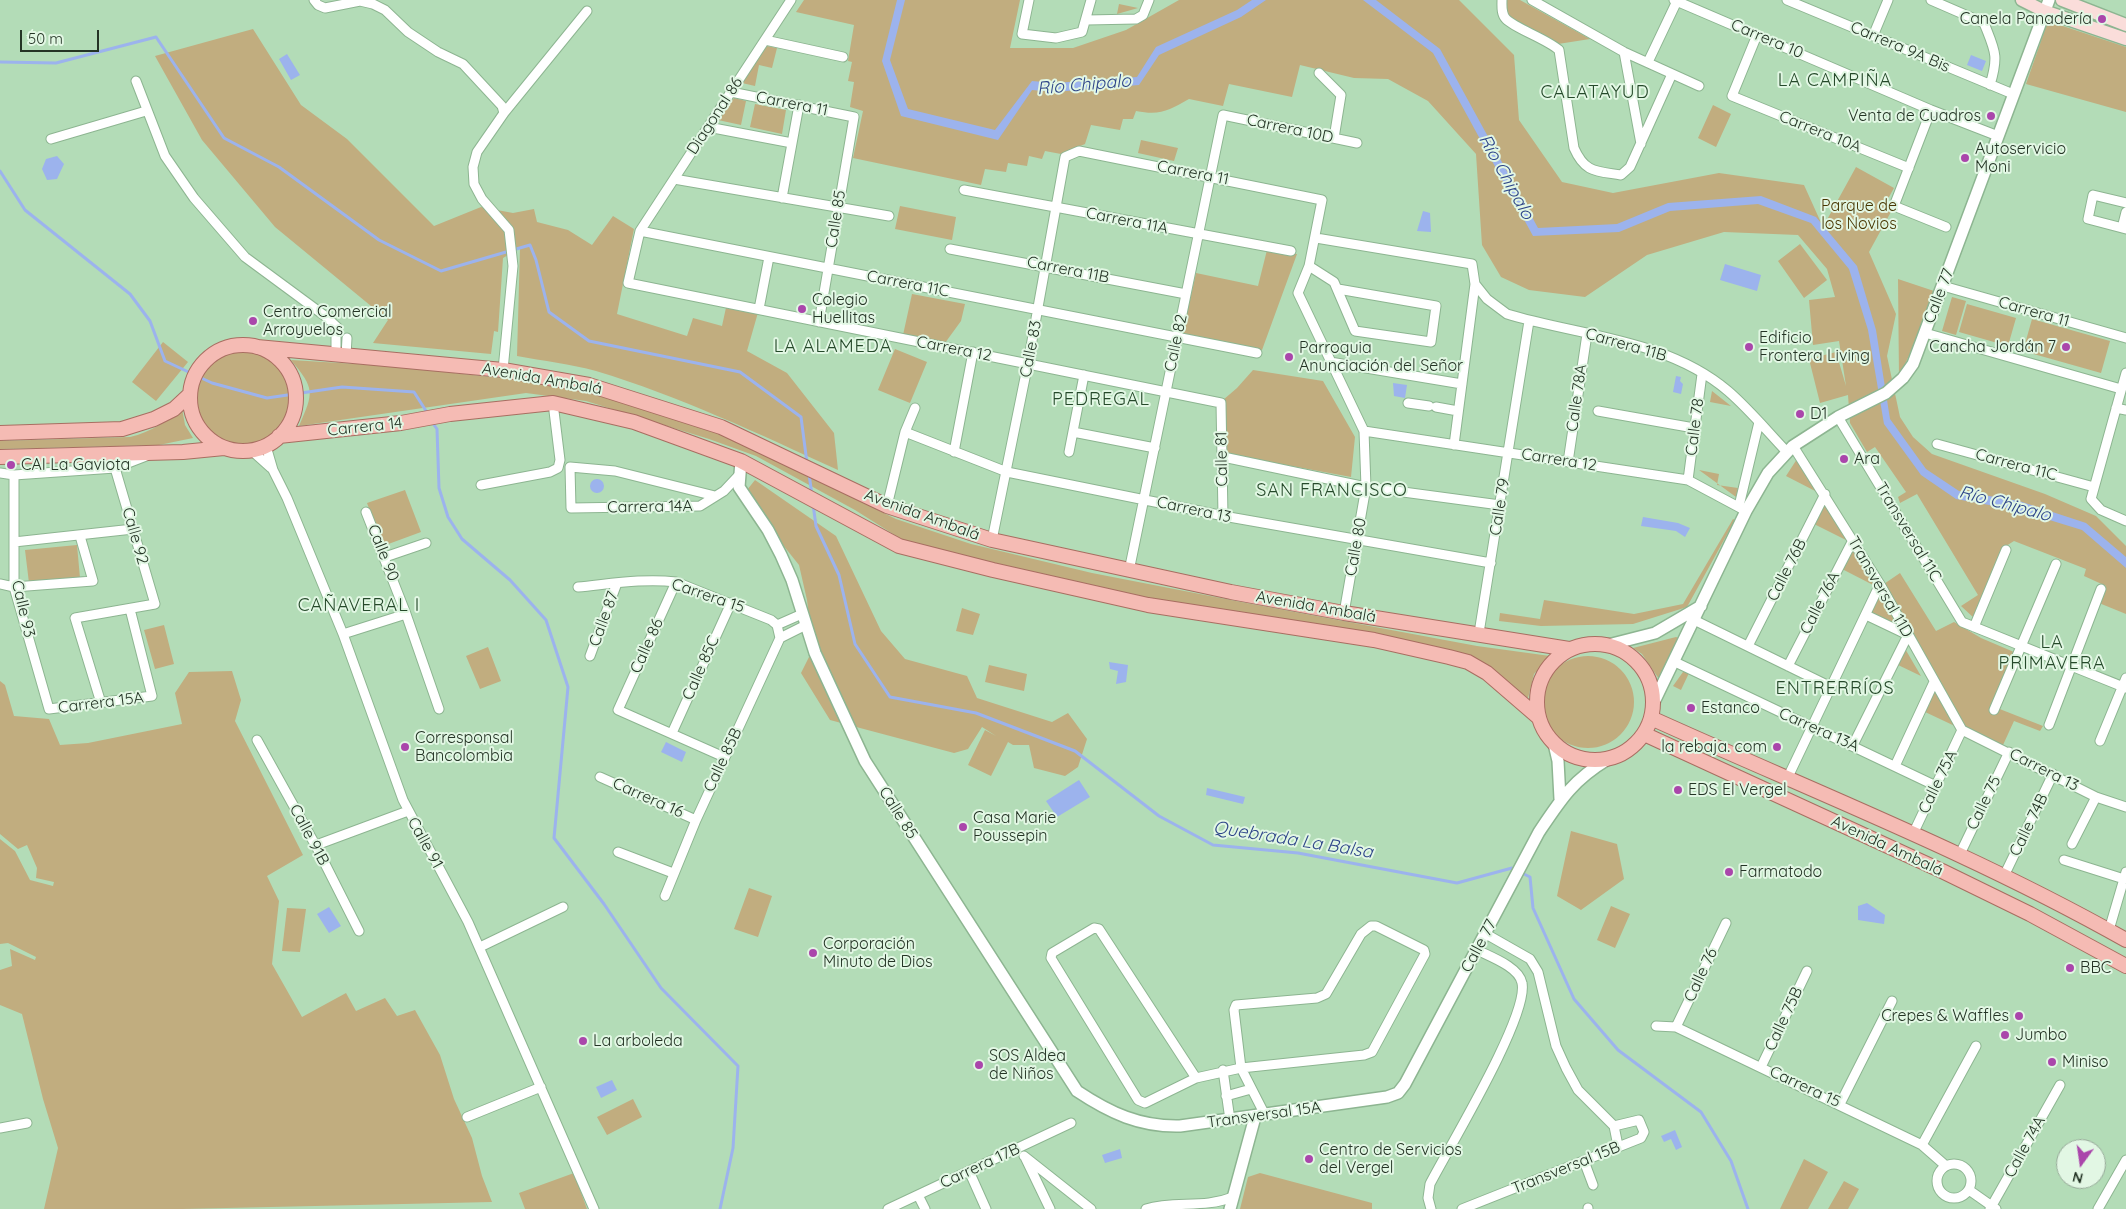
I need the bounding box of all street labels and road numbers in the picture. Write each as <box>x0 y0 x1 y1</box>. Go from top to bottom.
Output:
street label: Carrera 10 <box>1728 15 1806 63</box>
street label: Carrera 9A Bis <box>1847 17 1953 77</box>
street label: Diagonal 86 <box>683 74 747 158</box>
street label: Carrera 11 <box>754 88 830 120</box>
street label: Carrera 10A <box>1776 107 1864 157</box>
street label: Carrera 10D <box>1245 110 1335 148</box>
street label: Carrera 11 <box>1155 157 1231 189</box>
street label: Calle 85 <box>822 189 850 249</box>
street label: Carrera 11A <box>1084 204 1170 238</box>
street label: Carrera 11B <box>1025 253 1111 287</box>
street label: Calle 77 <box>1920 266 1958 326</box>
street label: Carrera 11C <box>865 267 951 301</box>
street label: Carrera 11 <box>1996 293 2072 331</box>
street label: Calle 82 <box>1161 313 1191 373</box>
street label: Calle 83 <box>1016 319 1046 379</box>
street label: Carrera 11B <box>1583 324 1669 366</box>
street label: Carrera 12 <box>915 332 993 366</box>
street label: Avenida Ambalá <box>481 359 603 399</box>
street label: Calle 78A <box>1563 363 1591 433</box>
street label: Calle 78 <box>1682 397 1708 457</box>
street label: Carrera 14 <box>327 414 403 440</box>
street label: Calle 81 <box>1212 431 1232 487</box>
street label: Carrera 12 <box>1520 445 1598 475</box>
street label: Carrera 11C <box>1973 445 2059 485</box>
street label: Calle 79 <box>1486 477 1514 537</box>
street label: Transversal 11C <box>1871 479 1945 585</box>
street label: Avenida Ambalá <box>862 485 982 545</box>
street label: Carrera 13 <box>1155 493 1233 527</box>
street label: Carrera 14A <box>607 497 693 517</box>
street label: Calle 92 <box>118 505 152 567</box>
street label: Calle 80 <box>1341 516 1371 578</box>
street label: Calle 90 <box>363 522 403 584</box>
street label: Transversal 11D <box>1843 533 1917 641</box>
street label: Calle 76B <box>1763 536 1811 604</box>
street label: Calle 76A <box>1796 569 1844 637</box>
street label: Carrera 15 <box>669 575 747 617</box>
street label: Calle 93 <box>7 579 39 639</box>
street label: Avenida Ambalá <box>1255 587 1377 627</box>
street label: Calle 87 <box>585 589 623 649</box>
street label: Calle 86 <box>626 616 668 676</box>
street label: Calle 85C <box>678 633 724 703</box>
street label: Carrera 15A <box>57 688 145 718</box>
street label: Carrera 13A <box>1776 704 1862 756</box>
street label: Calle 85B <box>700 725 746 795</box>
street label: Carrera 13 <box>2006 744 2082 796</box>
street label: Calle 75A <box>1914 747 1962 817</box>
street label: Calle 75 <box>1963 773 2005 833</box>
street label: Carrera 16 <box>610 774 686 822</box>
street label: Calle 85 <box>874 783 922 843</box>
street label: Calle 74B <box>2006 791 2052 859</box>
street label: Calle 91B <box>285 801 333 869</box>
street label: Avenida Ambalá <box>1828 812 1946 880</box>
street label: Calle 91 <box>403 814 447 872</box>
street label: Calle 77 <box>1457 916 1501 976</box>
street label: Calle 76 <box>1680 945 1722 1005</box>
street label: Calle 75B <box>1761 984 1807 1054</box>
street label: Carrera 15 <box>1767 1062 1843 1112</box>
street label: Transversal 15A <box>1206 1097 1322 1133</box>
street label: Calle 74A <box>2000 1113 2050 1181</box>
street label: Transversal 15B <box>1509 1138 1623 1198</box>
street label: Carrera 17B <box>937 1139 1023 1193</box>

